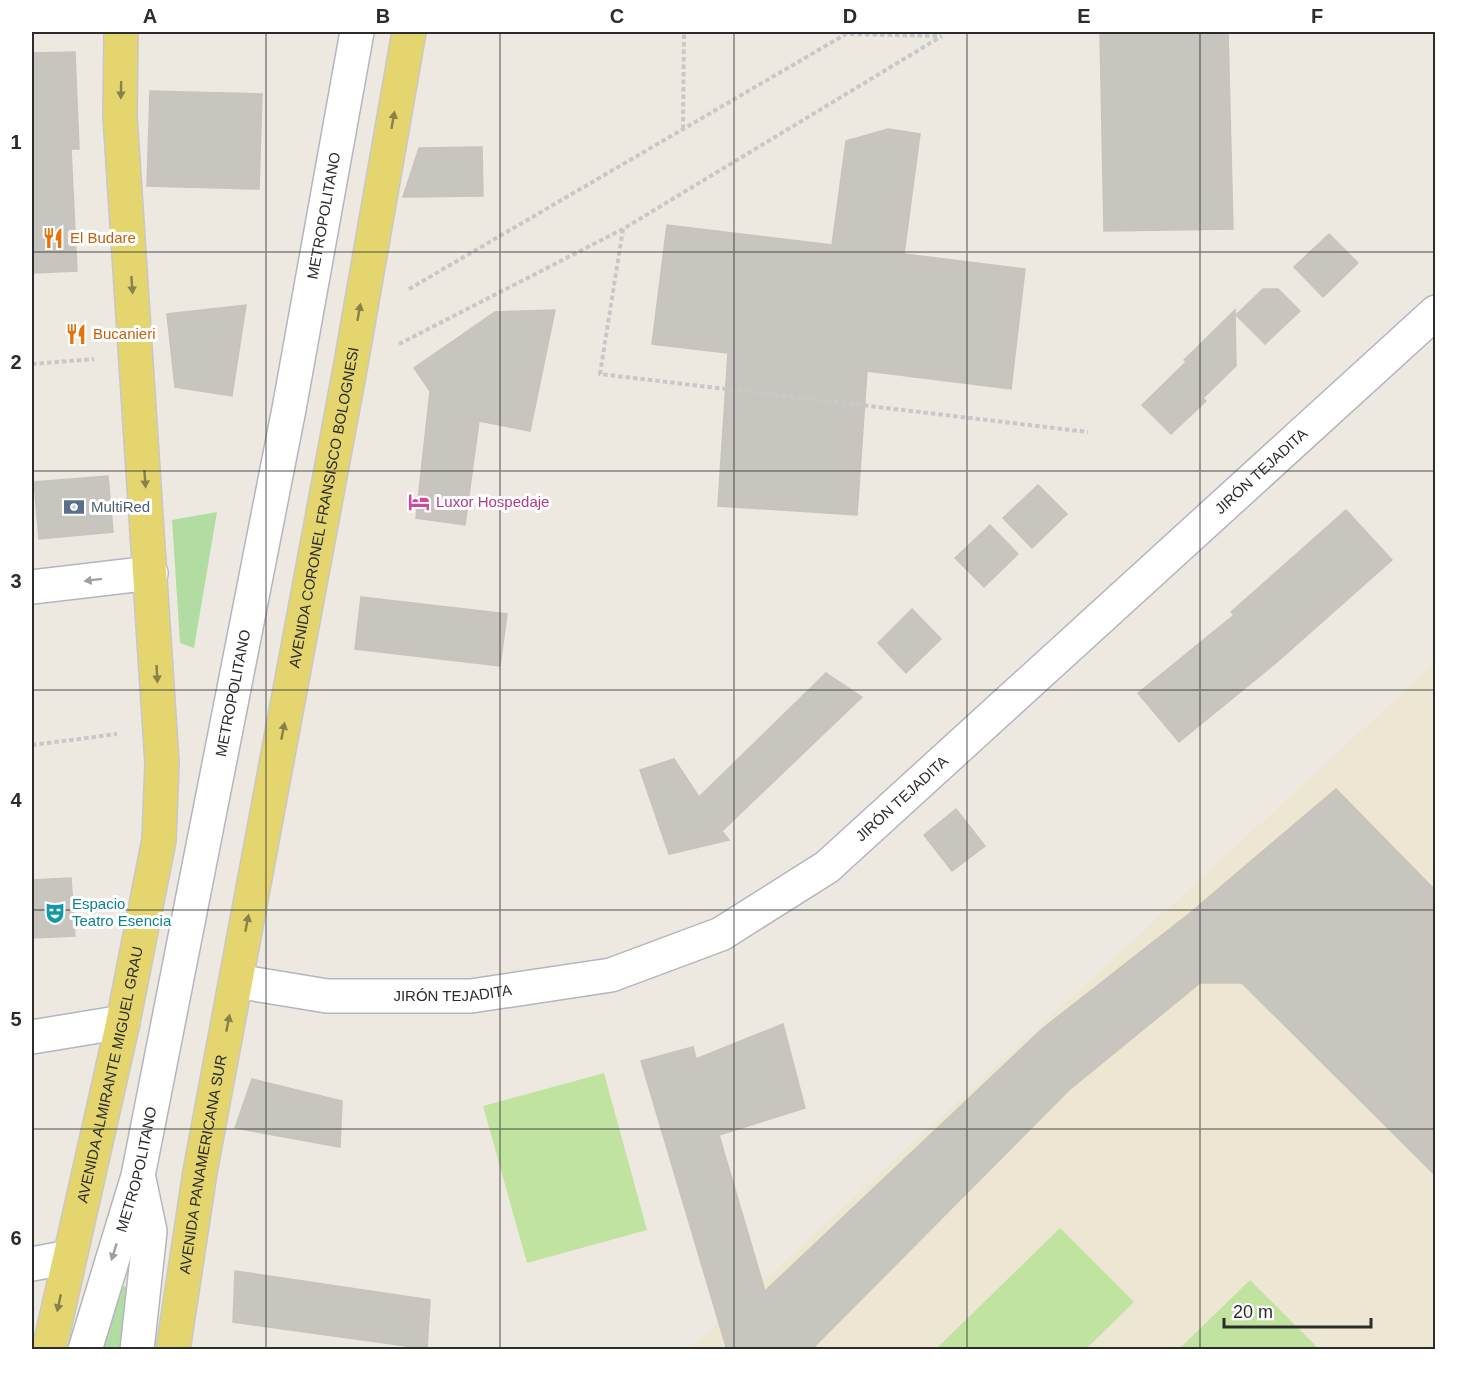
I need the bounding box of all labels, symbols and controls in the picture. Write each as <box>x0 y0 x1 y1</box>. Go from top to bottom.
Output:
text: A <box>143 5 157 27</box>
text: B <box>376 5 390 27</box>
text: C <box>610 5 624 27</box>
text: D <box>843 5 857 27</box>
text: E <box>1077 5 1091 27</box>
text: F <box>1311 5 1323 27</box>
one-way arrow <box>116 80 125 99</box>
one-way arrow <box>389 111 398 130</box>
text: 1 <box>10 131 22 153</box>
street label: METROPOLITANO <box>304 151 343 281</box>
restaurant icon: El Budare <box>41 226 65 250</box>
place label: El Budare <box>70 229 136 246</box>
one-way arrow <box>127 275 136 294</box>
one-way arrow <box>355 303 364 322</box>
restaurant icon: Bucanieri <box>64 322 88 346</box>
place label: Bucanieri <box>93 325 156 342</box>
street label: AVENIDA CORONEL FRANSISCO BOLOGNESI <box>285 346 362 669</box>
text: 2 <box>10 351 22 373</box>
street label: JIRÓN TEJADITA <box>1211 425 1310 517</box>
one-way arrow <box>140 470 149 489</box>
hotel icon: Luxor Hospedaje <box>407 490 431 514</box>
place label: Luxor Hospedaje <box>436 493 549 510</box>
bank icon: MultiRed <box>62 495 86 519</box>
place label: MultiRed <box>91 498 150 515</box>
text: 3 <box>10 570 22 592</box>
one-way arrow <box>83 575 102 585</box>
street label: METROPOLITANO <box>212 628 253 758</box>
one-way arrow <box>152 664 161 683</box>
one-way arrow <box>278 722 287 741</box>
street label: JIRÓN TEJADITA <box>852 752 951 845</box>
text: 4 <box>10 789 22 811</box>
place label: Espacio Teatro Esencia <box>72 895 172 929</box>
theatre icon: Espacio Teatro Esencia <box>43 901 67 925</box>
one-way arrow <box>243 913 252 932</box>
street label: AVENIDA ALMIRANTE MIGUEL GRAU <box>73 945 146 1204</box>
street label: JIRÓN TEJADITA <box>393 981 513 1004</box>
text: 5 <box>10 1008 22 1030</box>
one-way arrow <box>224 1013 233 1032</box>
street label: AVENIDA PANAMERICANA SUR <box>176 1053 230 1275</box>
street label: METROPOLITANO <box>112 1105 159 1234</box>
text: 6 <box>10 1227 22 1249</box>
one-way arrow <box>109 1243 119 1261</box>
scale bar <box>1224 1291 1371 1329</box>
one-way arrow <box>54 1294 63 1313</box>
text: 20 m <box>1233 1302 1273 1322</box>

